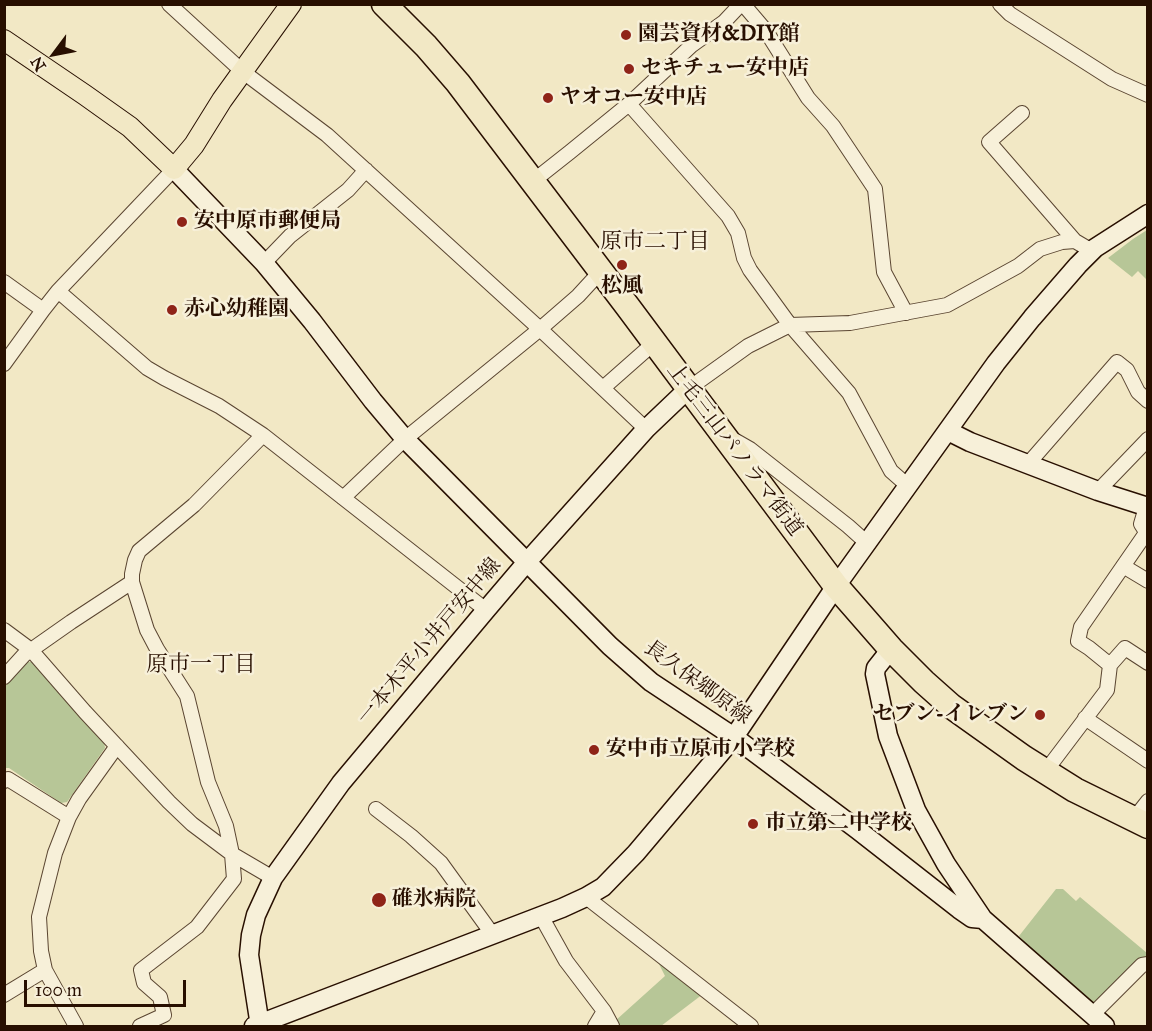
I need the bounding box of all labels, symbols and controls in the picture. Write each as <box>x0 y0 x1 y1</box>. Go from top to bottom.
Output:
place label: 園芸資材&DIY館 <box>638 22 799 48</box>
north arrow <box>24 24 84 84</box>
marker: 園芸資材&DIY館 <box>619 28 633 42</box>
text: N <box>27 53 50 75</box>
place label: セキチュー安中店 <box>641 56 809 82</box>
marker: セキチュー安中店 <box>622 62 636 76</box>
place label: ヤオコー安中店 <box>560 85 707 111</box>
marker: ヤオコー安中店 <box>541 91 555 105</box>
place label: 安中原市郵便局 <box>194 209 341 235</box>
marker: 安中原市郵便局 <box>175 215 189 229</box>
district label: 原市二丁目 <box>600 230 710 256</box>
marker: 松風 <box>615 258 629 272</box>
place label: 松風 <box>601 274 643 300</box>
place label: 赤心幼稚園 <box>184 297 289 323</box>
marker: 赤心幼稚園 <box>165 303 179 317</box>
street label: 上毛三山パノラマ街道 <box>661 359 807 541</box>
street label: 一本木平小井戸安中線 <box>353 553 507 731</box>
street label: 長久保郷原線 <box>639 636 755 730</box>
district label: 原市一丁目 <box>146 653 256 679</box>
place label: セブン-イレブン <box>872 702 1028 728</box>
marker: セブン-イレブン <box>1033 708 1047 722</box>
place label: 安中市立原市小学校 <box>606 737 795 763</box>
marker: 安中市立原市小学校 <box>587 743 601 757</box>
place label: 市立第二中学校 <box>765 811 912 837</box>
marker: 市立第二中学校 <box>746 817 760 831</box>
place label: 碓氷病院 <box>392 887 476 913</box>
marker: 碓氷病院 <box>370 891 388 909</box>
scale bar <box>27 968 189 1006</box>
text: 100 m <box>35 979 82 1001</box>

